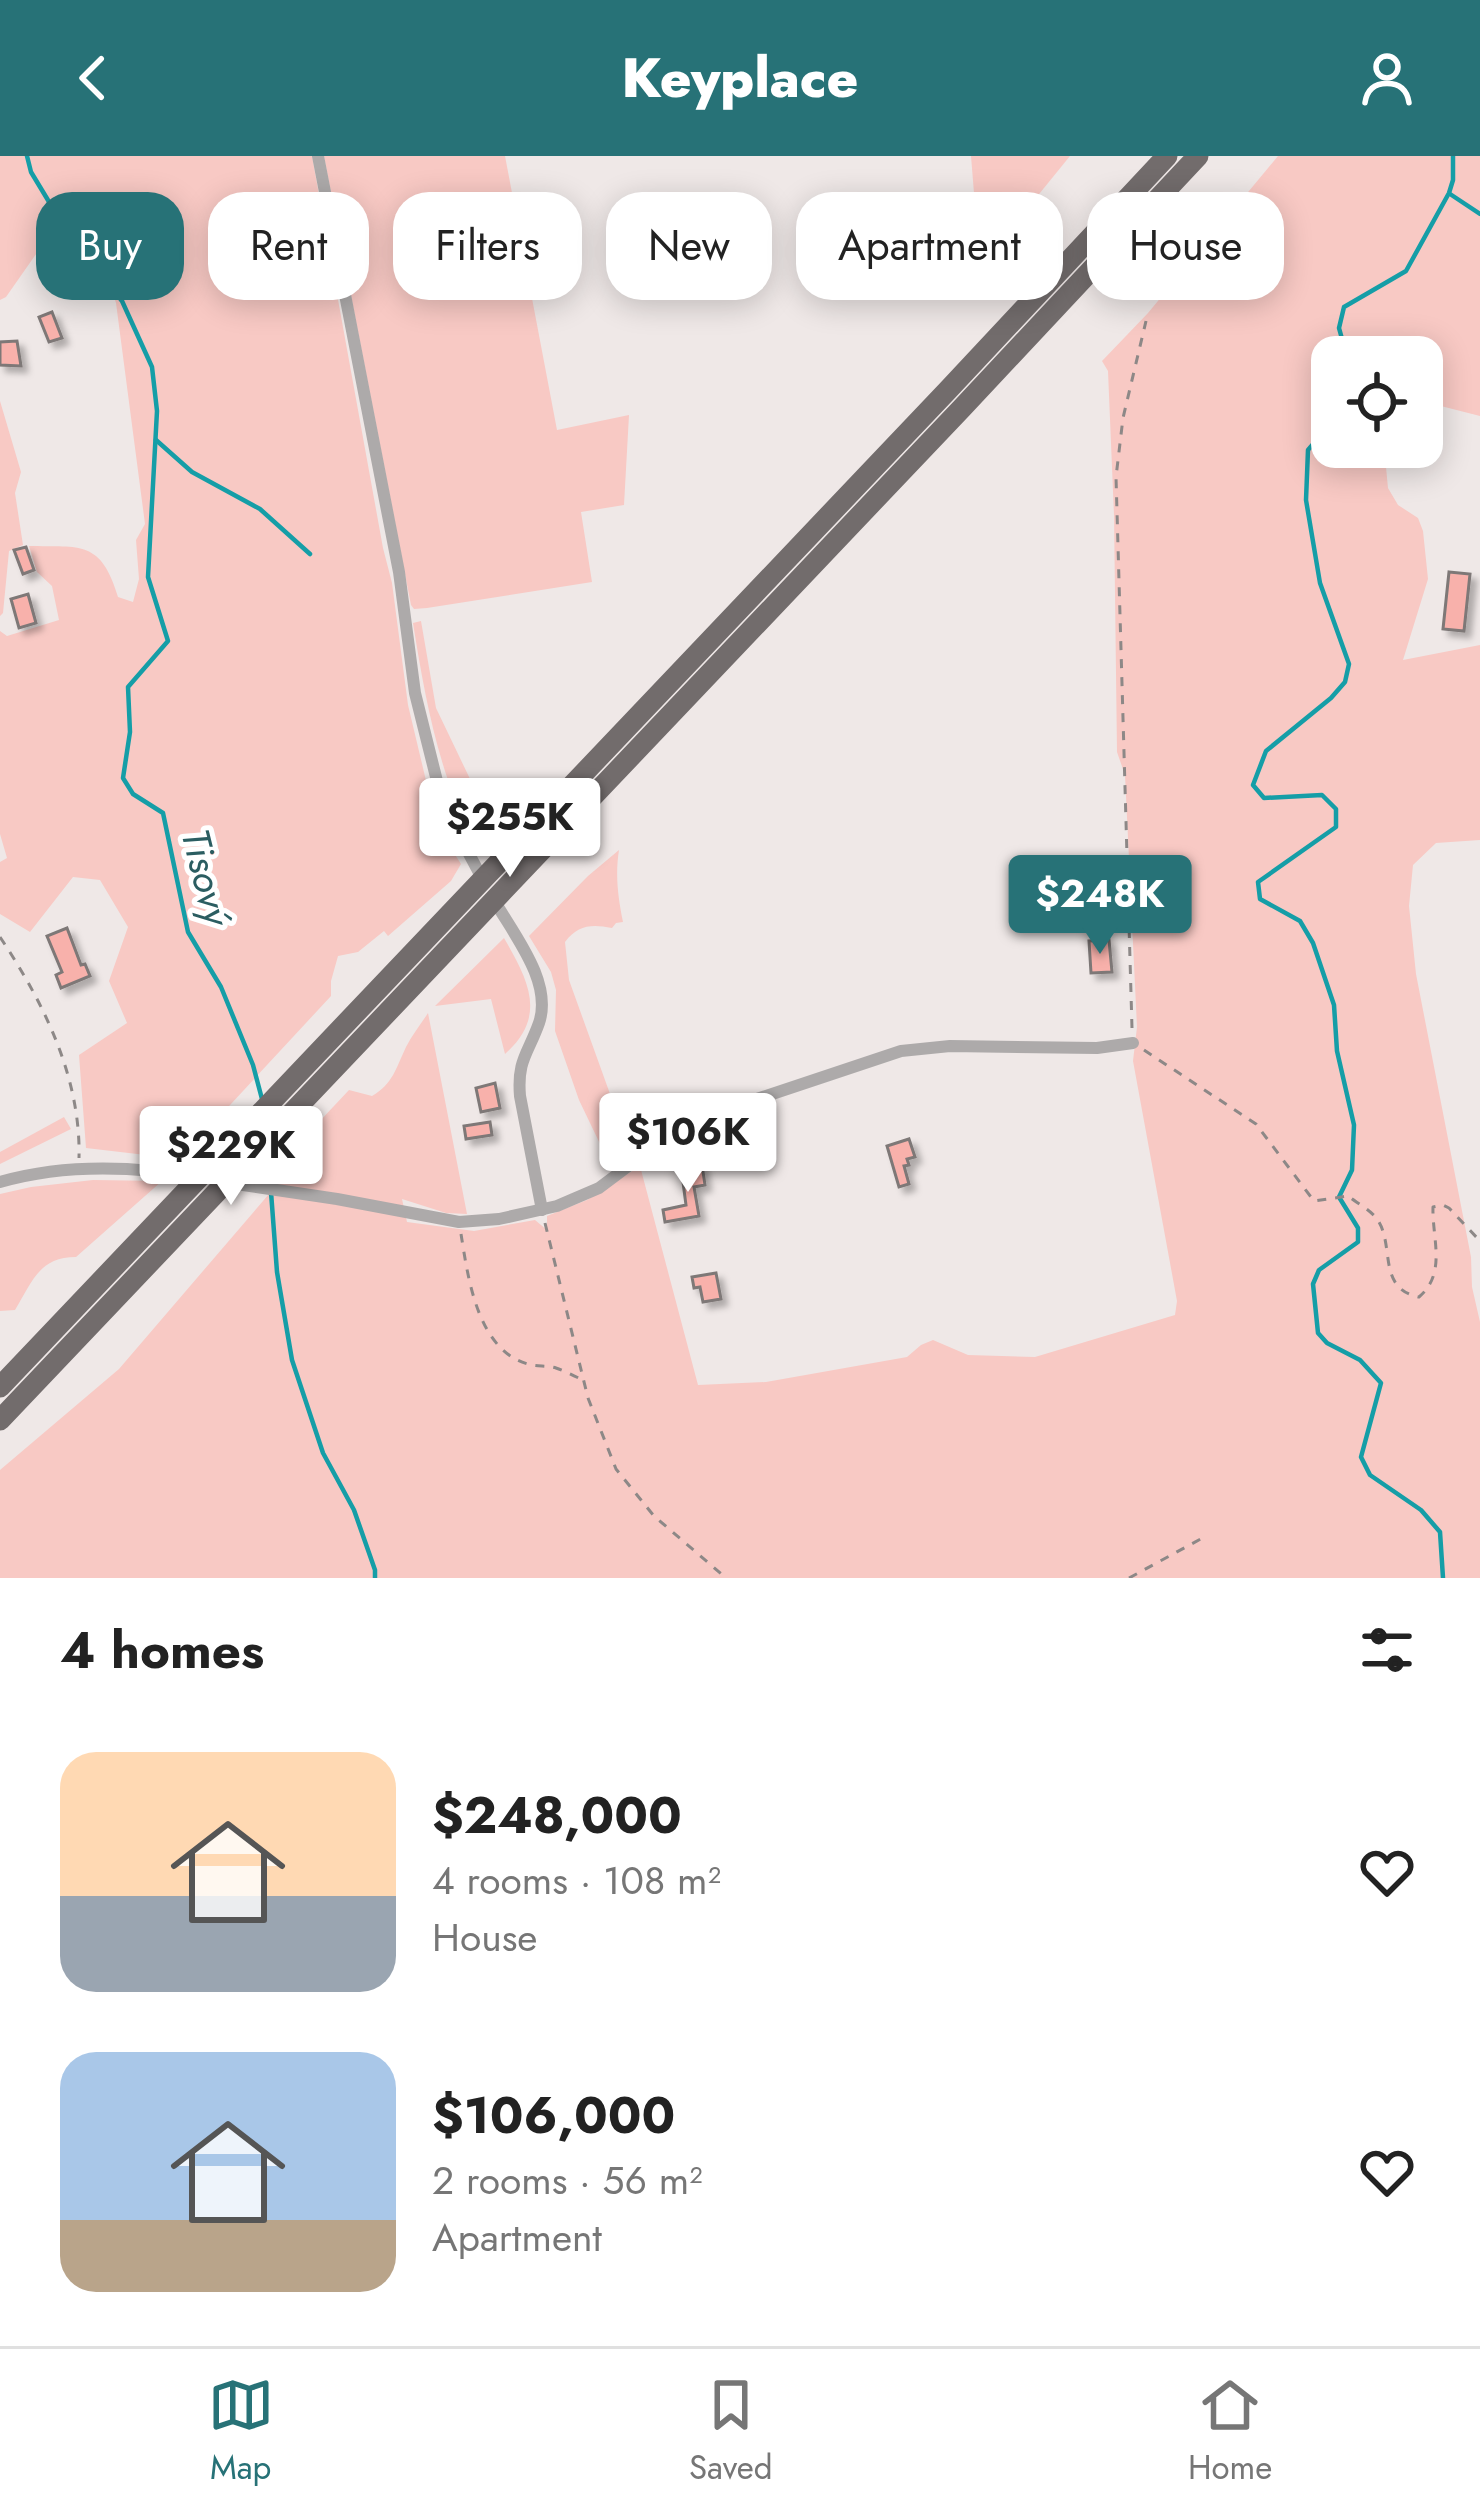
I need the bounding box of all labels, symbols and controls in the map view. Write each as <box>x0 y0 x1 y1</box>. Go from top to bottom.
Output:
text: Keyplace <box>622 39 858 117</box>
icon: back <box>60 45 126 111</box>
icon: person <box>1354 45 1420 111</box>
chip: Buy <box>36 192 184 300</box>
chip: Rent <box>208 192 369 300</box>
chip: Filters <box>393 192 582 300</box>
chip: New <box>606 192 772 300</box>
chip: Apartment <box>796 192 1063 300</box>
chip: House <box>1087 192 1284 300</box>
map controls <box>1311 336 1443 468</box>
button: locate <box>1311 336 1443 468</box>
pin: $255K <box>426 778 594 880</box>
text: $255K <box>446 788 574 845</box>
water label: Tisový <box>167 823 246 933</box>
pin: $248K <box>1016 855 1184 957</box>
text: $248K <box>1036 865 1164 922</box>
pin: $106K <box>604 1093 772 1195</box>
text: $106K <box>626 1103 750 1160</box>
pin: $229K <box>147 1106 315 1208</box>
text: $229K <box>167 1116 295 1173</box>
text: 4 homes <box>60 1613 264 1687</box>
icon: filters <box>1354 1617 1420 1683</box>
text: $248,000 <box>432 1778 682 1852</box>
icon: home <box>156 1800 300 1944</box>
icon: heart <box>1354 1839 1420 1905</box>
text: 4 rooms · 108 m² <box>432 1852 721 1909</box>
text: House <box>432 1909 537 1966</box>
text: $106,000 <box>432 2078 675 2152</box>
icon: home <box>156 2100 300 2244</box>
icon: heart <box>1354 2139 1420 2205</box>
text: 2 rooms · 56 m² <box>432 2152 703 2209</box>
text: Apartment <box>432 2209 602 2266</box>
tab: Map <box>208 2372 274 2491</box>
tab: Saved <box>689 2372 773 2491</box>
tab: Home <box>1188 2372 1272 2491</box>

